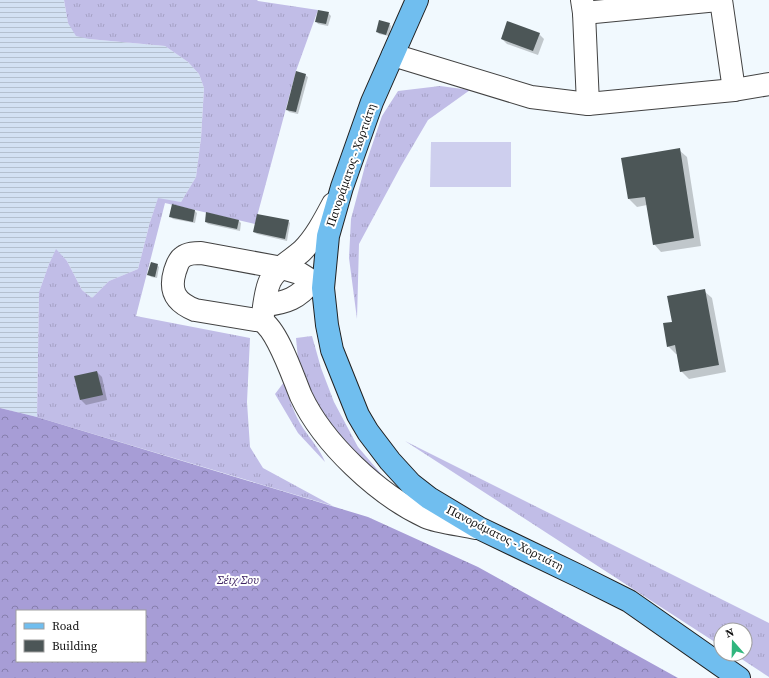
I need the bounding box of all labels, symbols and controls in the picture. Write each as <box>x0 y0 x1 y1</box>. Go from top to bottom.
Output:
street label: Πανοράματος - Χορτιάτη <box>322 101 380 229</box>
street label: Πανοράματος - Χορτιάτη <box>444 502 566 574</box>
park label: Σέιχ Σου <box>217 572 259 588</box>
legend <box>16 610 146 662</box>
text: Road <box>52 618 79 634</box>
north arrow <box>713 622 753 662</box>
text: N <box>723 625 736 641</box>
text: Building <box>52 638 97 654</box>

